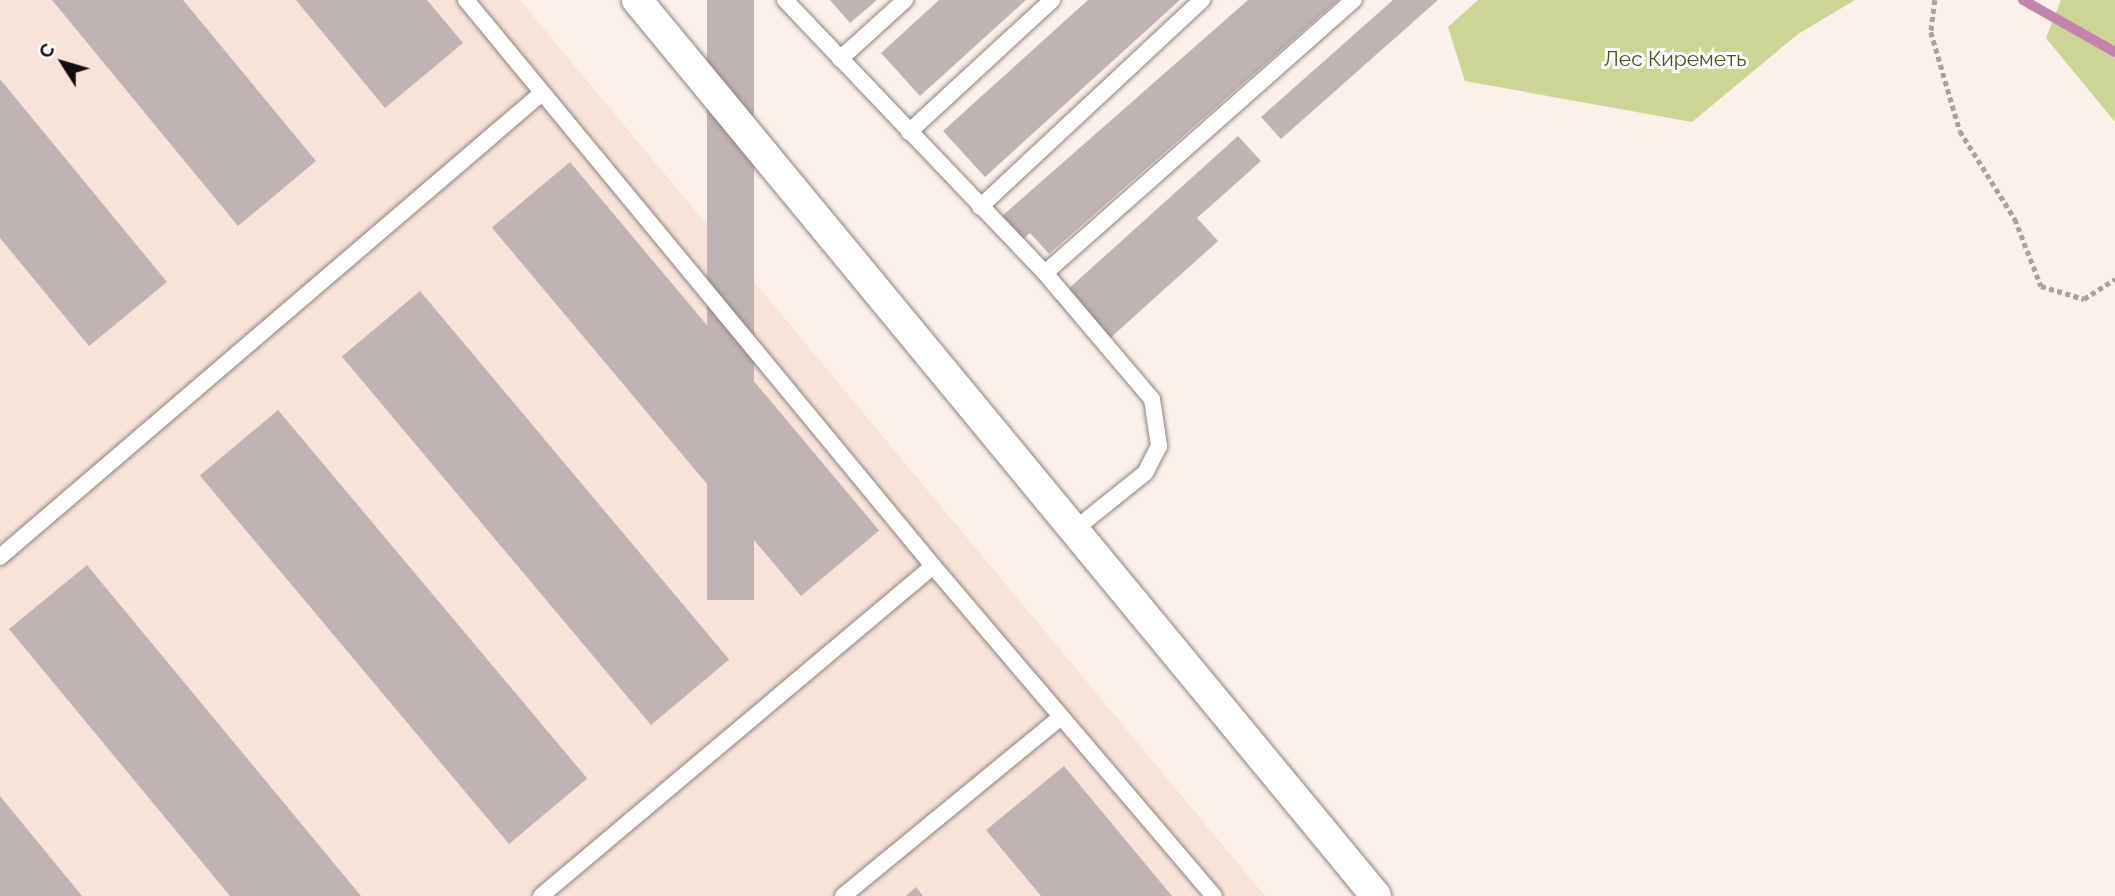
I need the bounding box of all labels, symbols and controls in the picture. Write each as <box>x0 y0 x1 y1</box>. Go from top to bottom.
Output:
north arrow <box>28 28 98 98</box>
text: С <box>34 39 59 62</box>
park label: Лес Киреметь <box>1604 46 1746 72</box>

